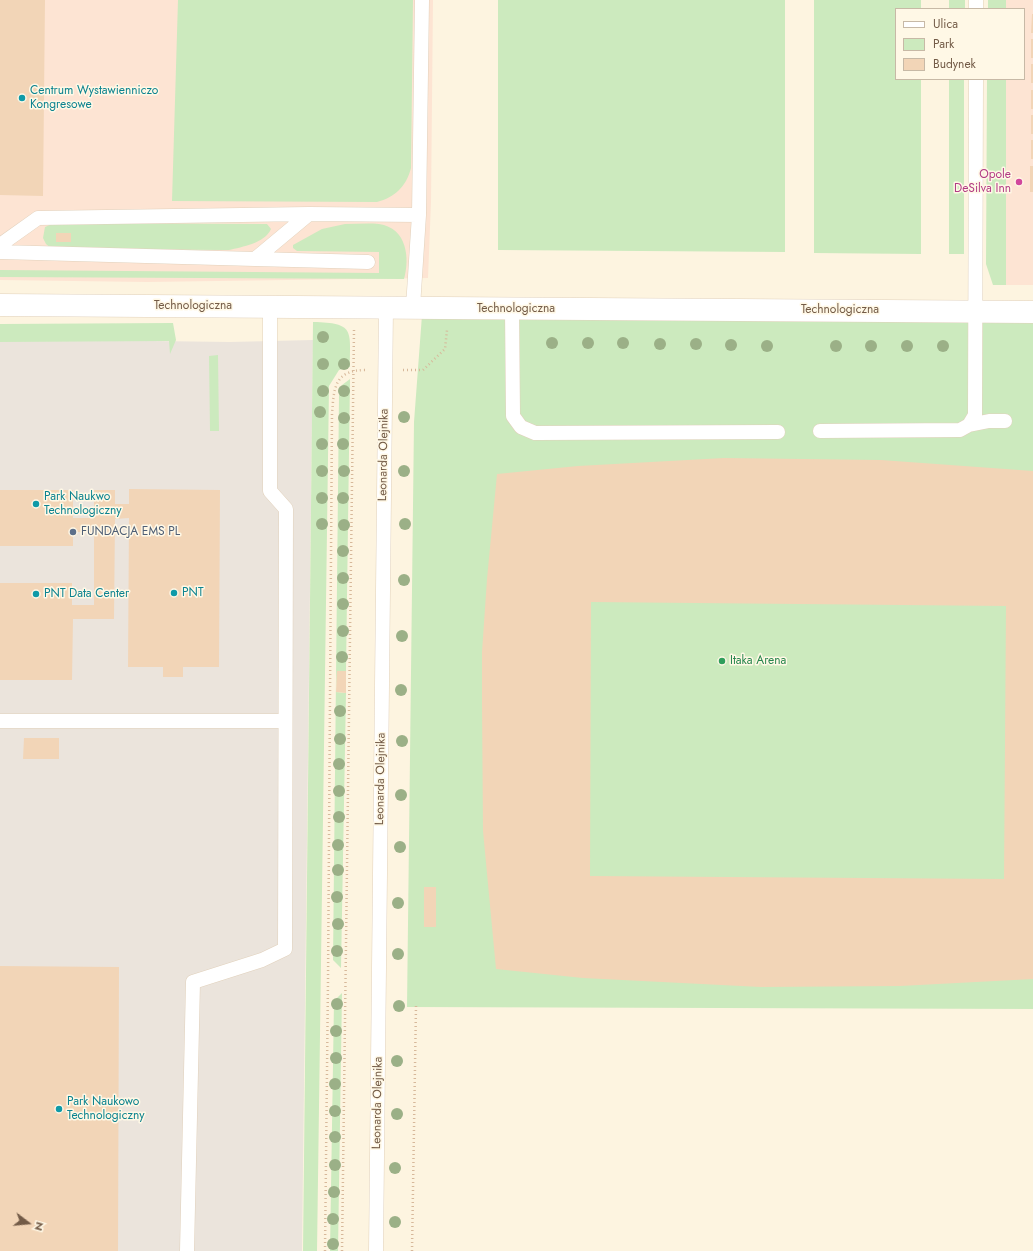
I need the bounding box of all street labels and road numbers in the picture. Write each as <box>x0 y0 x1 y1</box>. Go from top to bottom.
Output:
street label: Technologiczna <box>154 299 232 313</box>
street label: Technologiczna <box>477 302 555 316</box>
street label: Technologiczna <box>801 303 879 317</box>
street label: Leonarda Olejnika <box>376 409 392 501</box>
street label: Leonarda Olejnika <box>373 733 389 825</box>
street label: Leonarda Olejnika <box>370 1057 386 1149</box>

